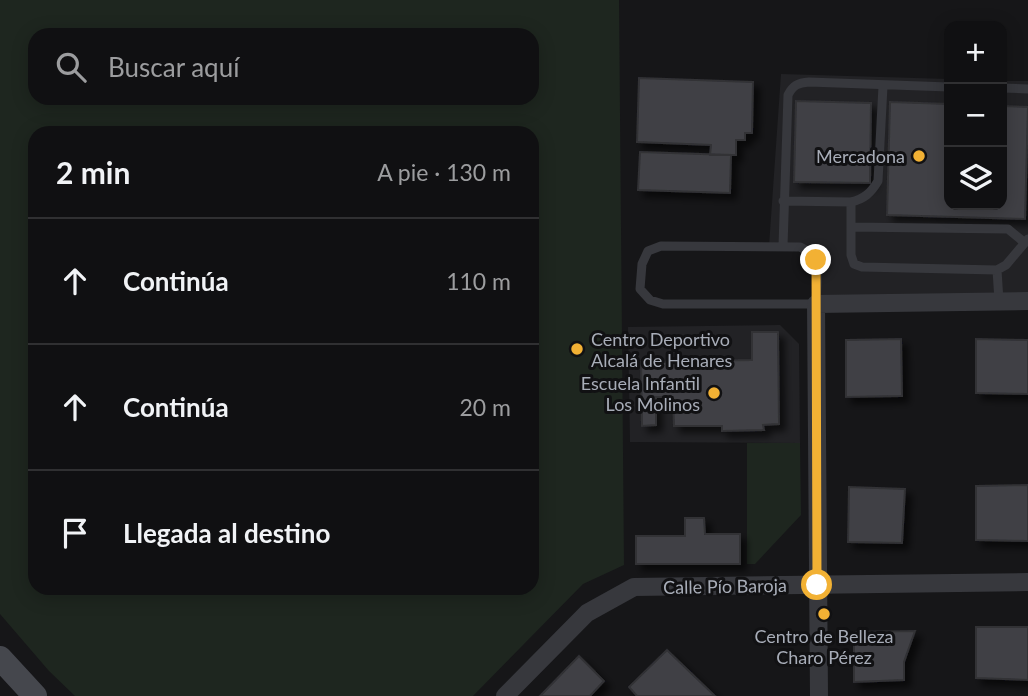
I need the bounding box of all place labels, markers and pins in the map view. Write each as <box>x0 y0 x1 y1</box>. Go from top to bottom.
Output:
place label: Mercadona <box>816 145 905 167</box>
marker: Mercadona <box>911 148 927 164</box>
place label: Centro Deportivo Alcalá de Henares <box>591 328 733 371</box>
marker: Centro Deportivo Alcalá de Henares <box>569 341 585 357</box>
place label: Escuela Infantil Los Molinos <box>581 372 700 415</box>
marker: Escuela Infantil Los Molinos <box>706 385 722 401</box>
marker: Centro de Belleza Charo Pérez <box>816 606 832 622</box>
place label: Centro de Belleza Charo Pérez <box>755 625 894 668</box>

